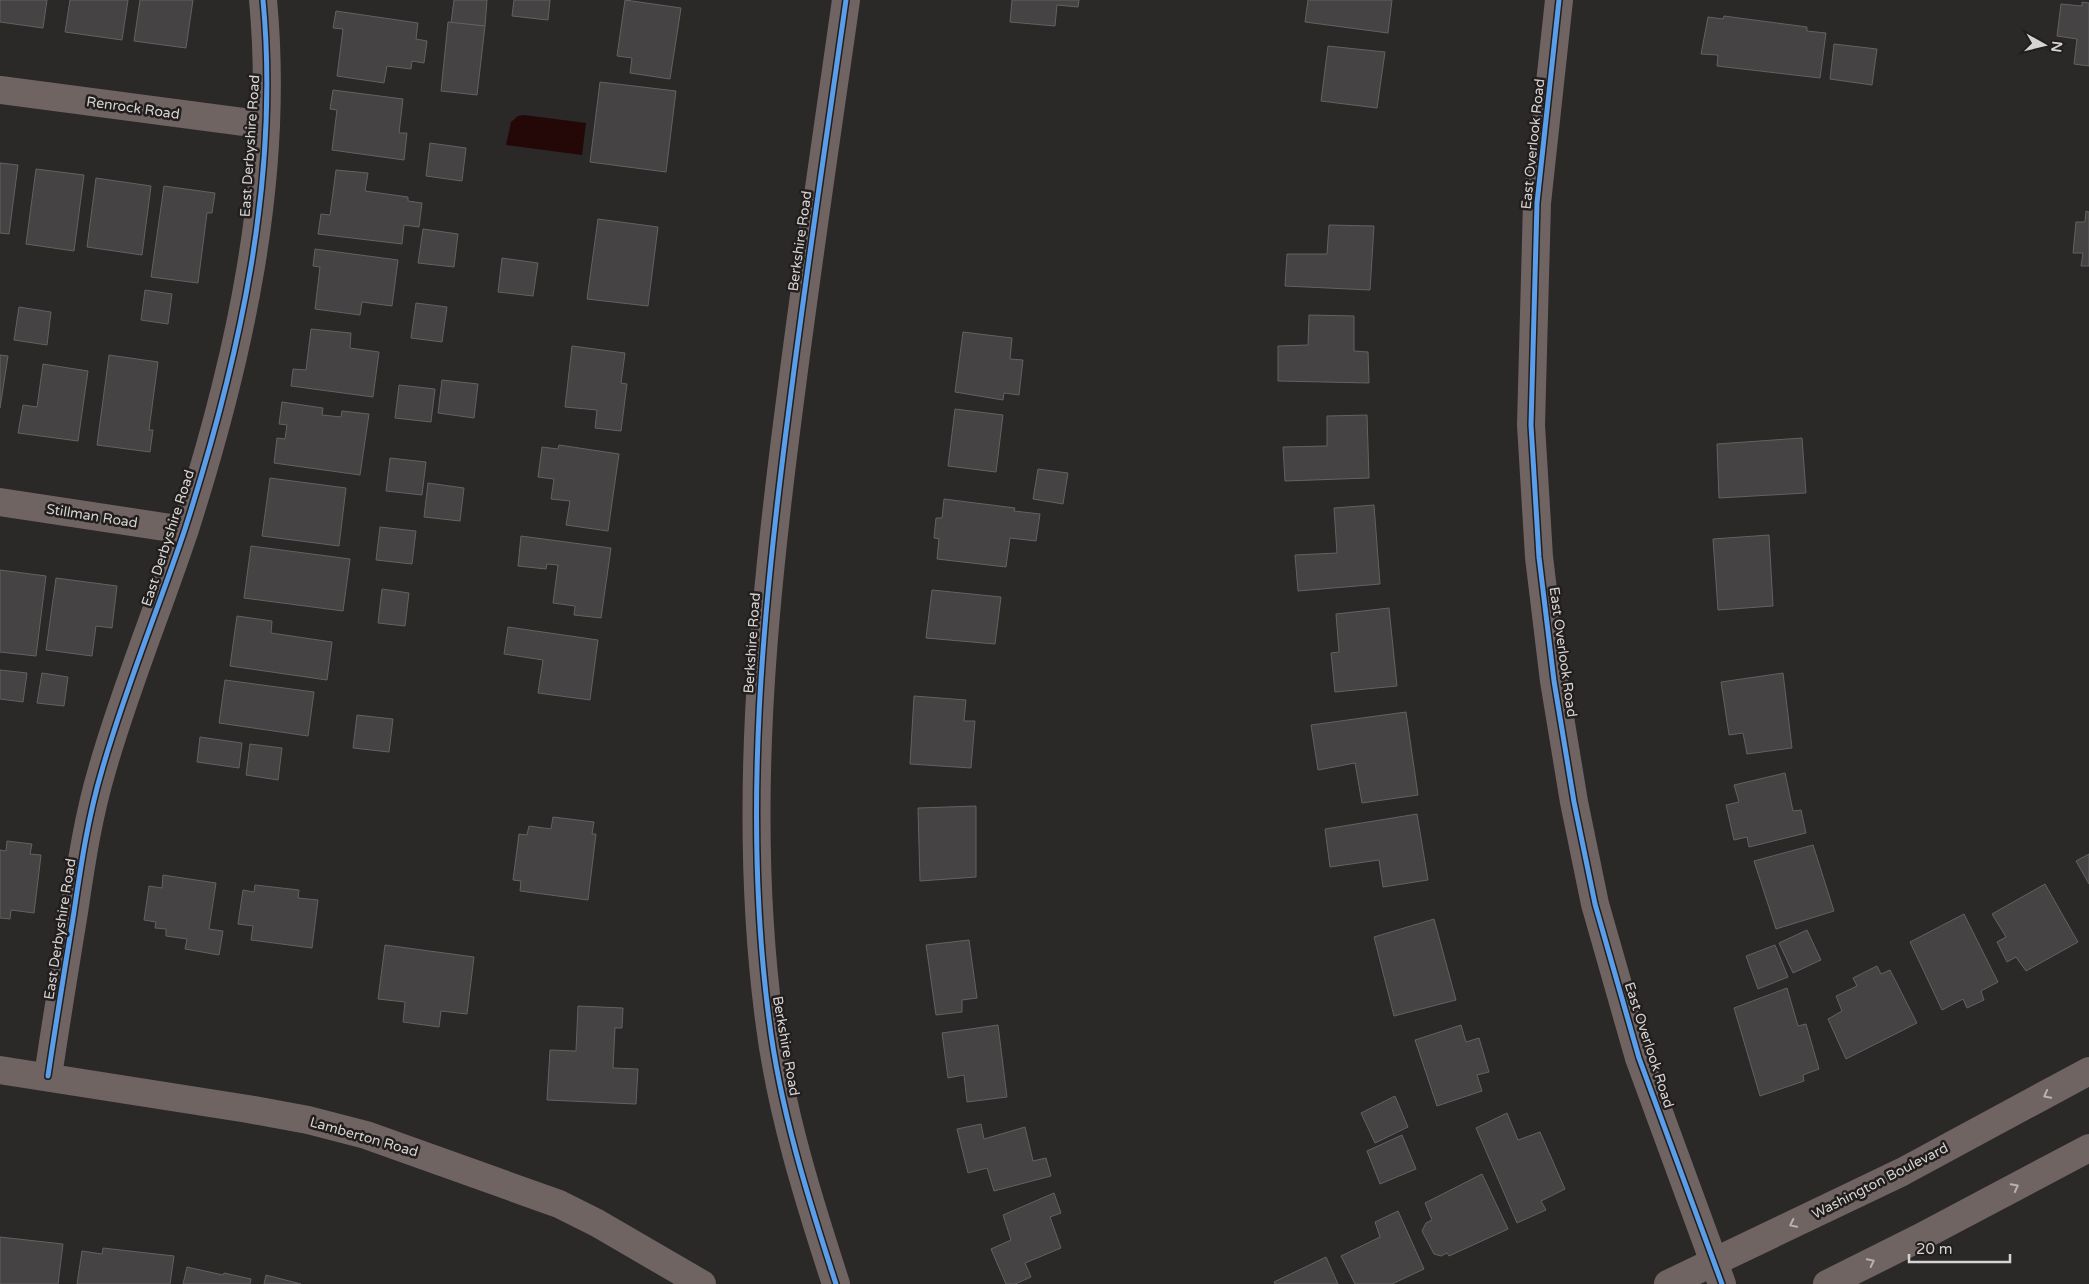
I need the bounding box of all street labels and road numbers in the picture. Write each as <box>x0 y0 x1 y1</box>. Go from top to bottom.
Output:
street label: East Derbyshire Road <box>237 74 263 218</box>
street label: East Overlook Road <box>1518 78 1548 210</box>
street label: Renrock Road <box>85 93 181 123</box>
street label: Berkshire Road <box>785 190 815 292</box>
street label: East Derbyshire Road <box>138 467 198 609</box>
street label: Stillman Road <box>45 500 139 532</box>
street label: East Overlook Road <box>1545 586 1581 718</box>
street label: Berkshire Road <box>740 592 764 694</box>
street label: East Derbyshire Road <box>40 857 80 1001</box>
street label: East Overlook Road <box>1621 980 1677 1110</box>
street label: Berkshire Road <box>769 995 803 1097</box>
street label: Lamberton Road <box>308 1113 420 1161</box>
street label: Washington Boulevard <box>1809 1139 1951 1223</box>

